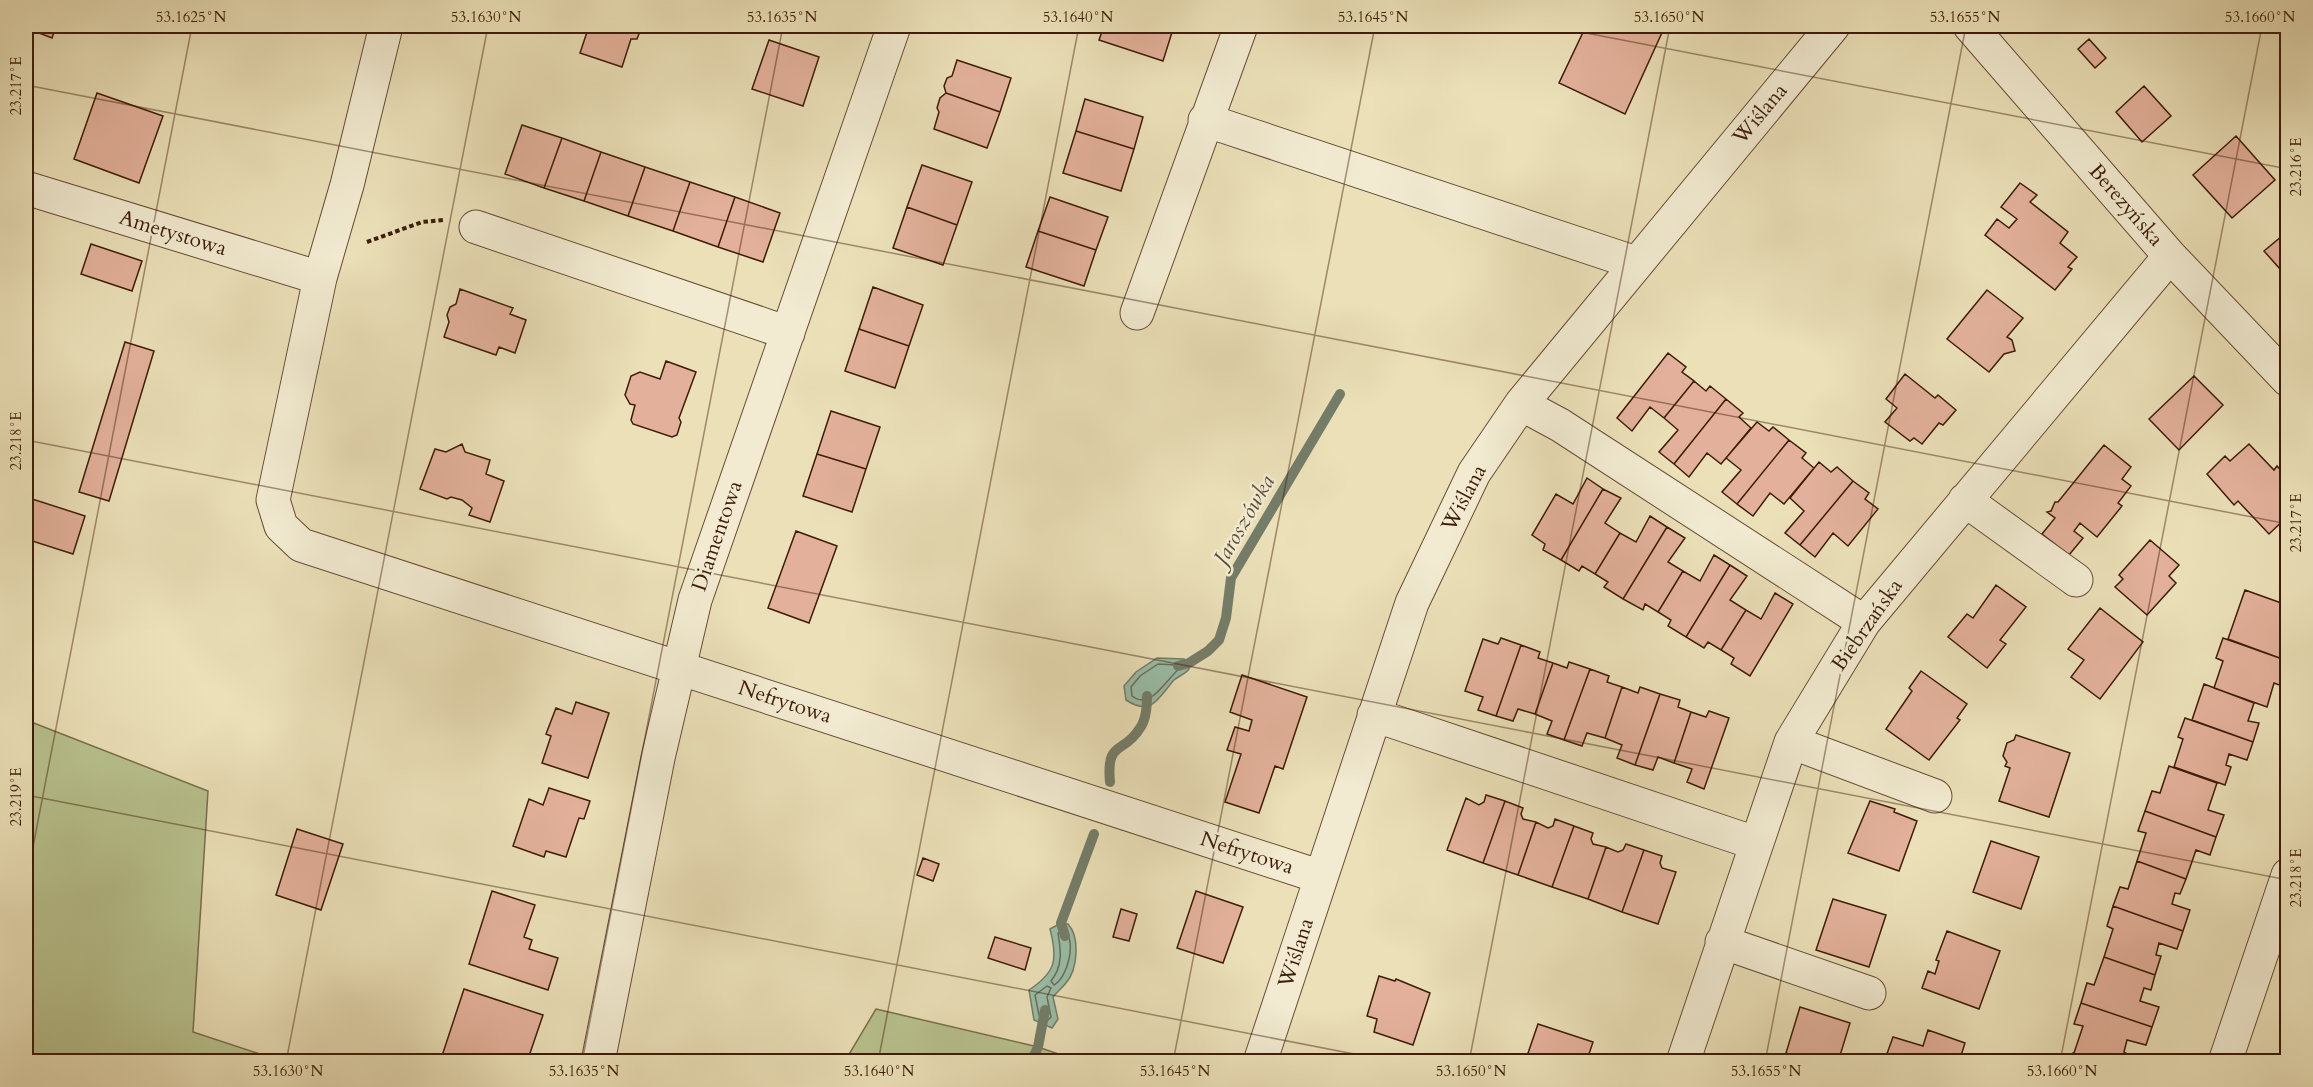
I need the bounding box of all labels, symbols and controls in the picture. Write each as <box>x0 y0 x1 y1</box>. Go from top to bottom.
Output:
text: 53.1625°N <box>156 7 226 27</box>
text: 53.1630°N <box>451 7 521 27</box>
text: 53.1635°N <box>747 7 817 27</box>
text: 53.1640°N <box>1043 7 1113 27</box>
text: 53.1645°N <box>1338 7 1408 27</box>
text: 53.1650°N <box>1634 7 1704 27</box>
text: 53.1655°N <box>1930 7 2000 27</box>
text: 53.1660°N <box>2225 7 2295 27</box>
text: 23.217°E <box>6 56 26 116</box>
street label: Wiślana <box>1725 77 1794 151</box>
text: 23.216°E <box>2286 137 2306 197</box>
street label: Berezyńska <box>2082 157 2170 253</box>
street label: Ametystowa <box>116 203 230 263</box>
text: 23.218°E <box>6 411 26 471</box>
street label: Wiślana <box>1434 460 1494 537</box>
water label: Jaroszówka <box>1204 469 1282 575</box>
street label: Diamentowa <box>685 477 749 595</box>
text: 23.217°E <box>2286 493 2306 553</box>
street label: Biebrzańska <box>1825 573 1909 677</box>
street label: Nefrytowa <box>735 673 835 731</box>
text: 23.219°E <box>6 767 26 827</box>
street label: Nefrytowa <box>1197 824 1297 882</box>
text: 23.218°E <box>2286 848 2306 908</box>
street label: Wiślana <box>1271 914 1321 992</box>
text: 53.1630°N <box>253 1061 323 1081</box>
text: 53.1635°N <box>549 1061 619 1081</box>
text: 53.1640°N <box>844 1061 914 1081</box>
text: 53.1645°N <box>1140 1061 1210 1081</box>
text: 53.1650°N <box>1436 1061 1506 1081</box>
text: 53.1655°N <box>1731 1061 1801 1081</box>
text: 53.1660°N <box>2027 1061 2097 1081</box>

